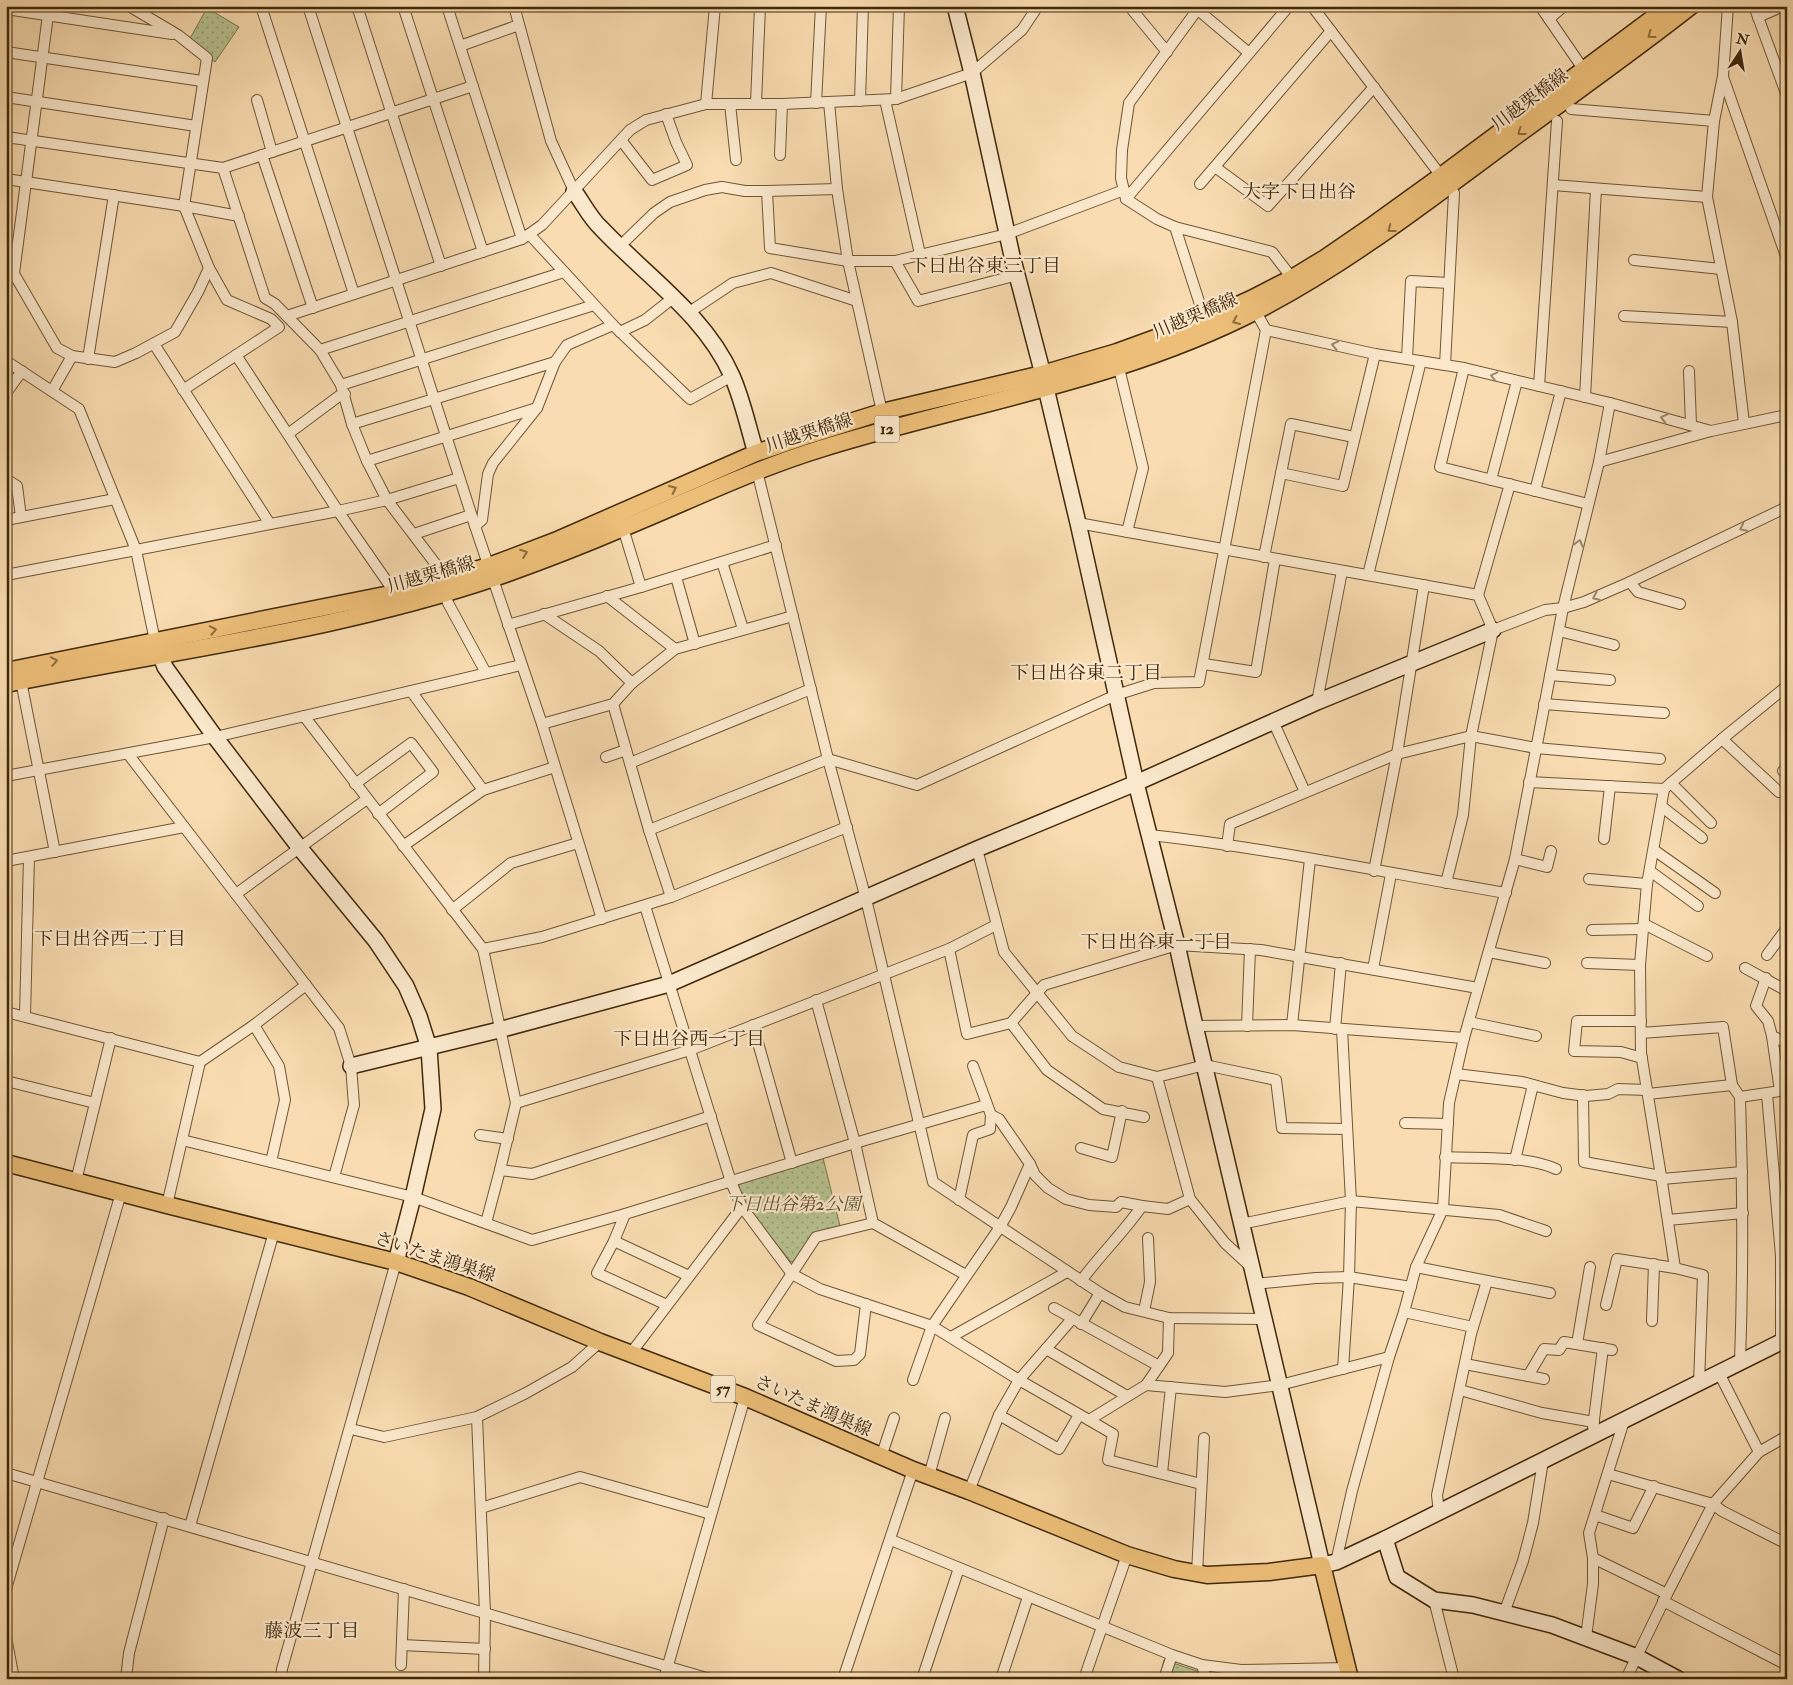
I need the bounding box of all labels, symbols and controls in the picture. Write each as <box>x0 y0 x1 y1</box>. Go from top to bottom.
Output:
north arrow <box>1716 28 1766 78</box>
one-way arrow <box>1648 29 1657 39</box>
text: N <box>1734 30 1751 49</box>
street label: 川越栗橋線 <box>1487 64 1573 136</box>
one-way arrow <box>1517 126 1527 135</box>
district label: 大字下日出谷 <box>1242 180 1356 204</box>
one-way arrow <box>1387 223 1397 232</box>
district label: 下日出谷東三丁目 <box>909 254 1061 278</box>
street label: 川越栗橋線 <box>1149 288 1241 344</box>
one-way arrow <box>1232 314 1241 325</box>
one-way arrow <box>1330 340 1339 351</box>
one-way arrow <box>1490 371 1499 382</box>
street label: 川越栗橋線 <box>763 408 855 458</box>
one-way arrow <box>1660 413 1669 424</box>
road number: 12 <box>874 416 900 442</box>
one-way arrow <box>668 484 677 495</box>
one-way arrow <box>1739 522 1748 532</box>
one-way arrow <box>1573 539 1584 548</box>
one-way arrow <box>519 549 527 559</box>
street label: 川越栗橋線 <box>385 552 477 598</box>
one-way arrow <box>1592 590 1601 601</box>
one-way arrow <box>209 625 218 635</box>
one-way arrow <box>50 657 58 667</box>
district label: 下日出谷東二丁目 <box>1010 661 1162 685</box>
district label: 下日出谷西二丁目 <box>34 927 186 951</box>
district label: 下日出谷東一丁目 <box>1080 930 1232 954</box>
district label: 下日出谷西一丁目 <box>613 1027 765 1051</box>
park label: 下日出谷第2公園 <box>725 1193 864 1216</box>
street label: さいたま鴻巣線 <box>372 1227 498 1287</box>
street label: さいたま鴻巣線 <box>751 1370 875 1442</box>
road number: 57 <box>710 1376 736 1402</box>
district label: 藤波三丁目 <box>264 1619 360 1643</box>

